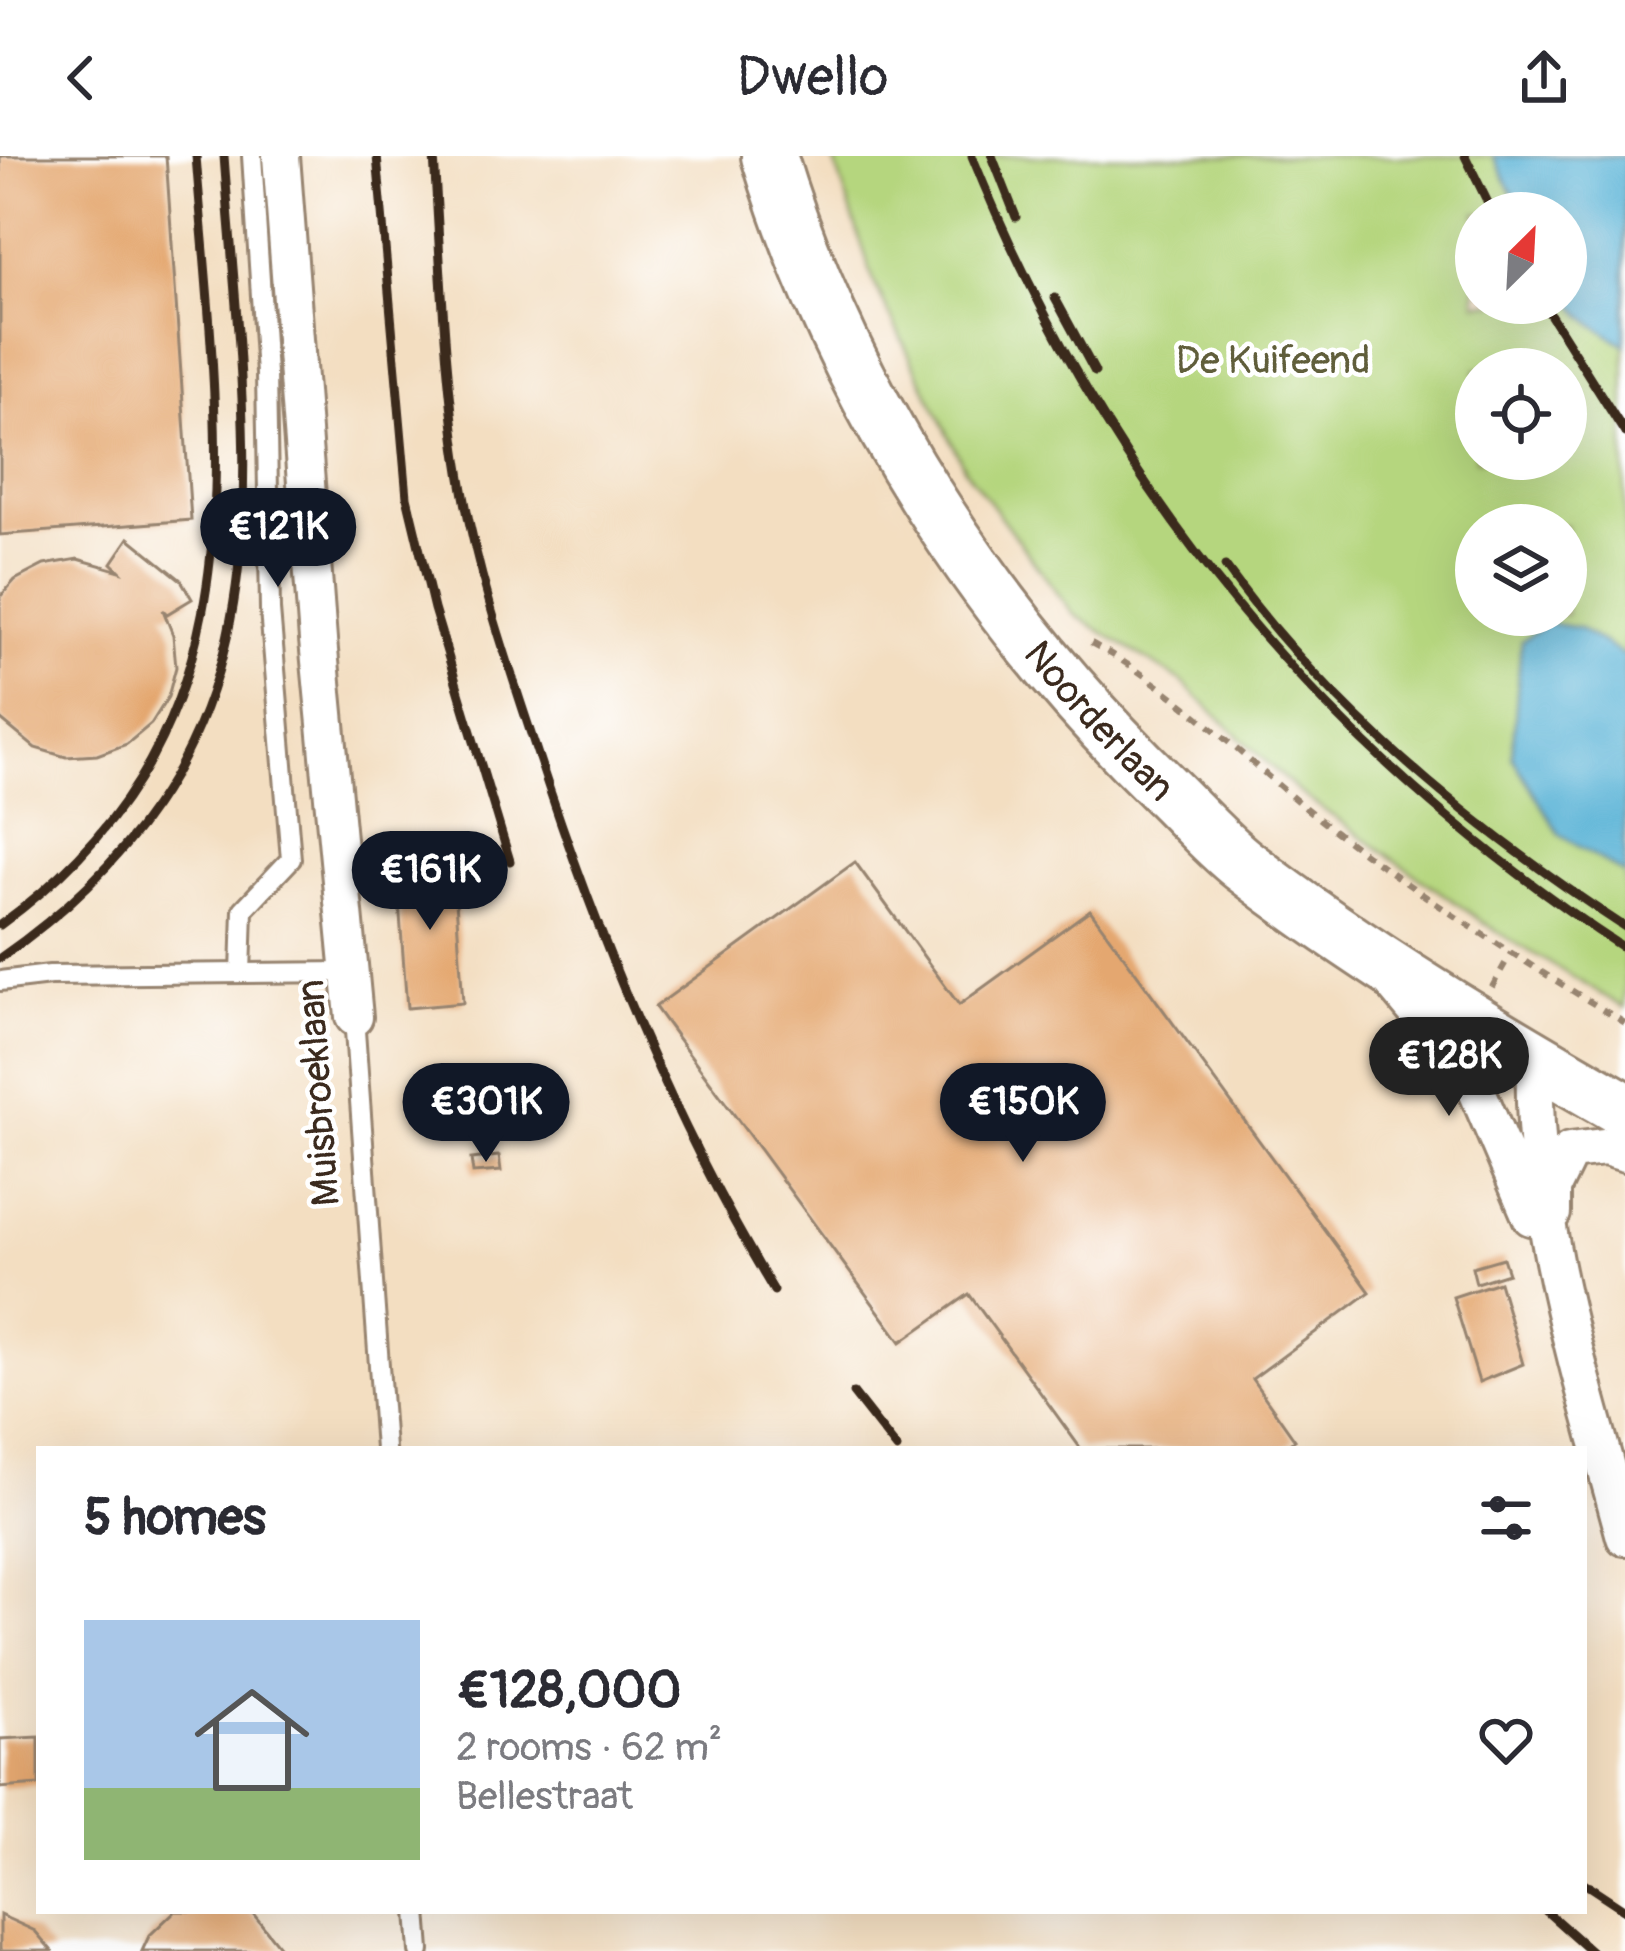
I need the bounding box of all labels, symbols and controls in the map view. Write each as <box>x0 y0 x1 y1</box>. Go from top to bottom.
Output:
text: Dwello <box>737 44 888 112</box>
icon: back <box>48 45 114 111</box>
icon: share <box>1511 45 1577 111</box>
north arrow <box>1455 192 1587 324</box>
map controls <box>1455 192 1587 636</box>
park label: De Kuifeend <box>1176 336 1370 385</box>
button: locate <box>1455 348 1587 480</box>
pin: €121K <box>194 488 362 590</box>
text: €121K <box>227 502 329 551</box>
button: layers <box>1455 504 1587 636</box>
street label: Noorderlaan <box>1013 631 1185 812</box>
pin: €161K <box>346 831 514 933</box>
text: €161K <box>379 845 481 894</box>
street label: Muisbroeklaan <box>286 978 351 1208</box>
pin: €128K <box>1365 1017 1533 1119</box>
text: €128K <box>1396 1031 1502 1080</box>
pin: €301K <box>402 1063 570 1165</box>
pin: €150K <box>939 1063 1107 1165</box>
text: €301K <box>430 1077 542 1126</box>
text: €150K <box>967 1077 1079 1126</box>
icon: filters <box>1473 1485 1539 1551</box>
text: 5 homes <box>84 1486 266 1550</box>
text: €128,000 <box>456 1659 681 1723</box>
icon: home <box>180 1668 324 1812</box>
icon: heart <box>1473 1707 1539 1773</box>
text: 2 rooms · 62 m² <box>456 1723 722 1772</box>
text: Bellestraat <box>456 1772 633 1821</box>

